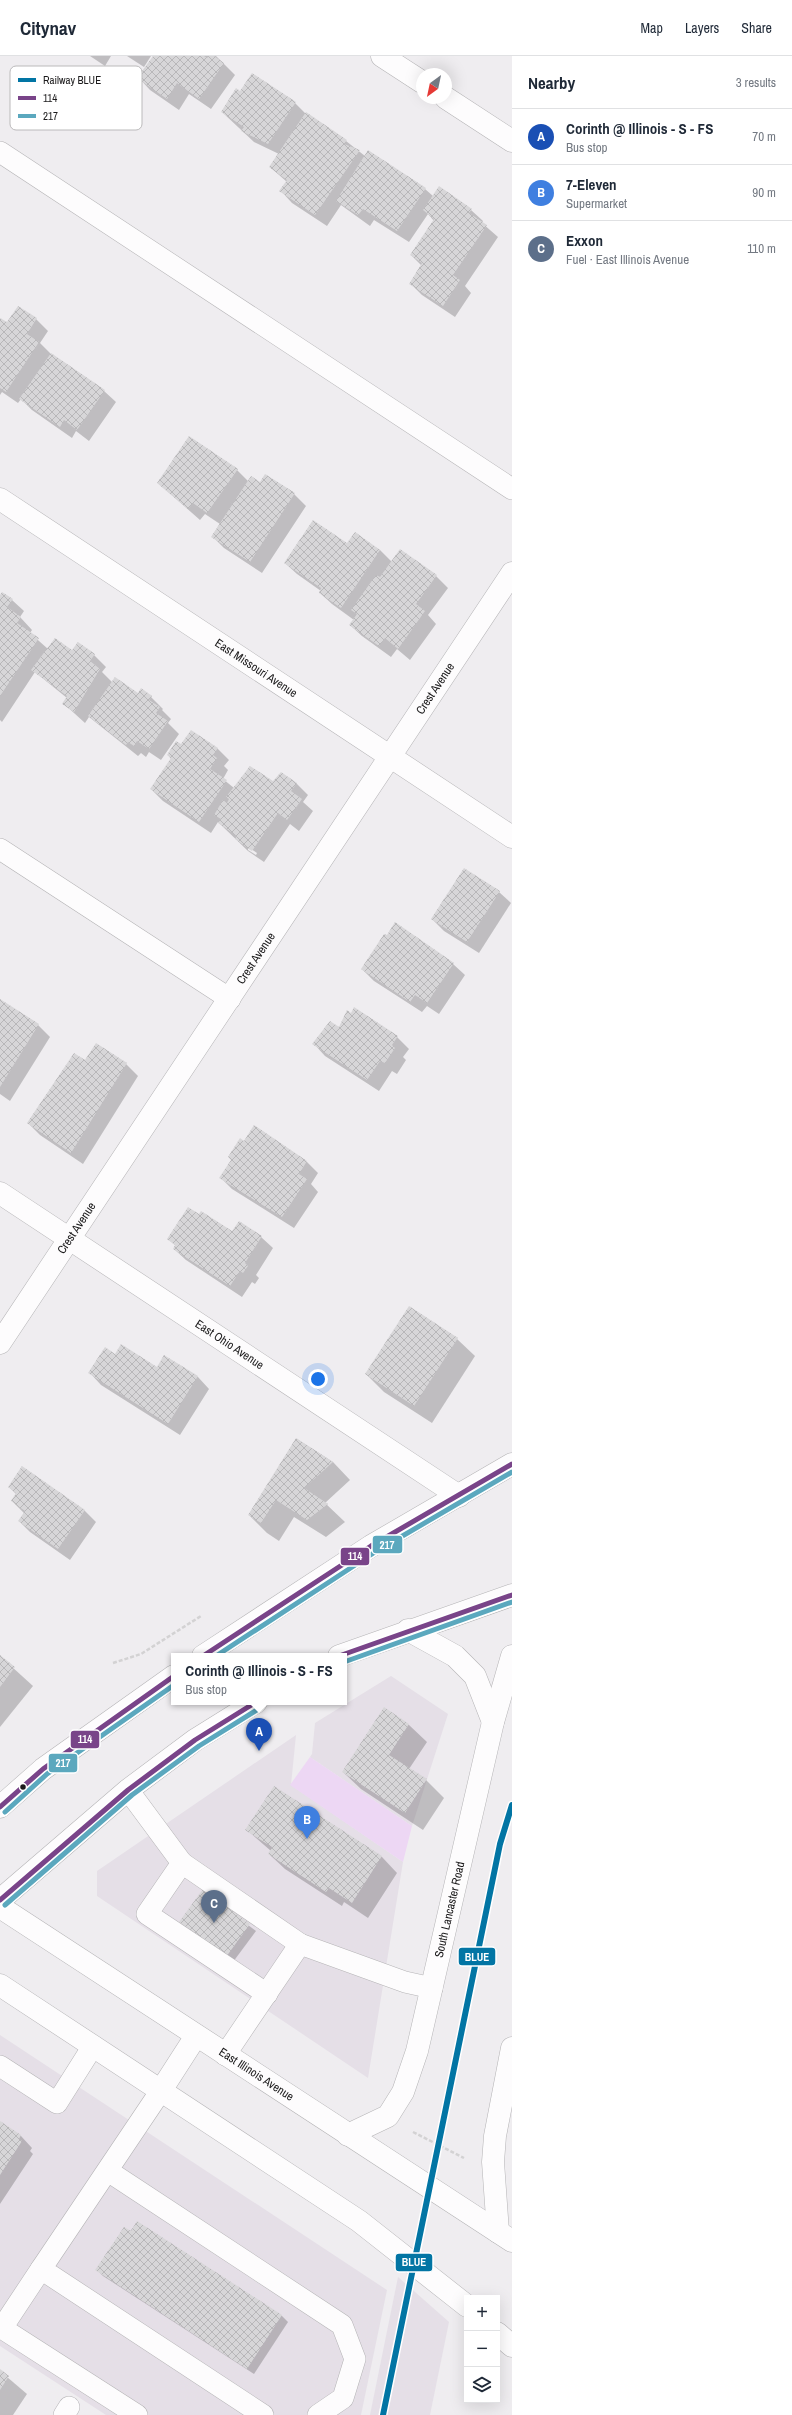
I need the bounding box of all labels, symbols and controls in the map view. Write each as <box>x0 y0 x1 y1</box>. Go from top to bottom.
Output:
text: Citynav <box>20 15 76 41</box>
text: Map <box>641 19 663 37</box>
text: Layers <box>685 19 719 37</box>
text: Share <box>741 19 772 37</box>
legend <box>10 66 142 130</box>
north arrow <box>416 68 452 104</box>
text: Nearby <box>528 71 575 94</box>
text: Railway BLUE <box>43 73 101 87</box>
text: 3 results <box>736 74 776 91</box>
text: 114 <box>43 91 57 105</box>
text: 217 <box>43 109 58 123</box>
text: Corinth @ Illinois - S - FS <box>566 118 713 139</box>
text: A <box>537 128 545 145</box>
text: 70 m <box>752 128 776 145</box>
text: Bus stop <box>566 139 607 156</box>
text: 7-Eleven <box>566 174 617 195</box>
text: B <box>537 184 545 201</box>
text: 90 m <box>752 184 776 201</box>
text: Supermarket <box>566 195 627 212</box>
text: Exxon <box>566 230 603 251</box>
text: C <box>537 240 545 257</box>
text: 110 m <box>747 240 776 257</box>
text: Fuel · East Illinois Avenue <box>566 251 689 268</box>
street label: East Missouri Avenue <box>212 635 301 701</box>
street label: Crest Avenue <box>412 659 458 717</box>
street label: Crest Avenue <box>233 929 279 987</box>
street label: Crest Avenue <box>53 1199 99 1257</box>
street label: East Ohio Avenue <box>192 1316 267 1373</box>
your location <box>308 1369 328 1389</box>
line badge: 217 <box>372 1535 403 1554</box>
text: 217 <box>379 1538 395 1552</box>
line badge: 114 <box>340 1547 370 1566</box>
text: 114 <box>348 1549 362 1563</box>
popup <box>171 1653 347 1705</box>
text: Corinth @ Illinois - S - FS <box>185 1660 333 1681</box>
text: Bus stop <box>185 1681 227 1698</box>
pin: A <box>246 1718 272 1751</box>
line badge: 114 <box>70 1730 100 1749</box>
text: 114 <box>78 1732 92 1746</box>
line badge: 217 <box>48 1753 78 1773</box>
text: 217 <box>55 1756 71 1770</box>
unlabelled marker <box>18 1782 28 1792</box>
pin: B <box>294 1806 320 1839</box>
street label: South Lancaster Road <box>431 1860 468 1959</box>
pin: C <box>201 1890 227 1923</box>
line badge: BLUE <box>458 1947 496 1966</box>
text: BLUE <box>465 1950 489 1964</box>
street label: East Illinois Avenue <box>216 2044 297 2105</box>
line badge: BLUE <box>395 2253 433 2272</box>
text: BLUE <box>402 2255 426 2269</box>
map controls <box>464 2295 500 2403</box>
button: + <box>464 2295 500 2331</box>
button: − <box>464 2331 500 2367</box>
button: layers <box>464 2367 500 2403</box>

